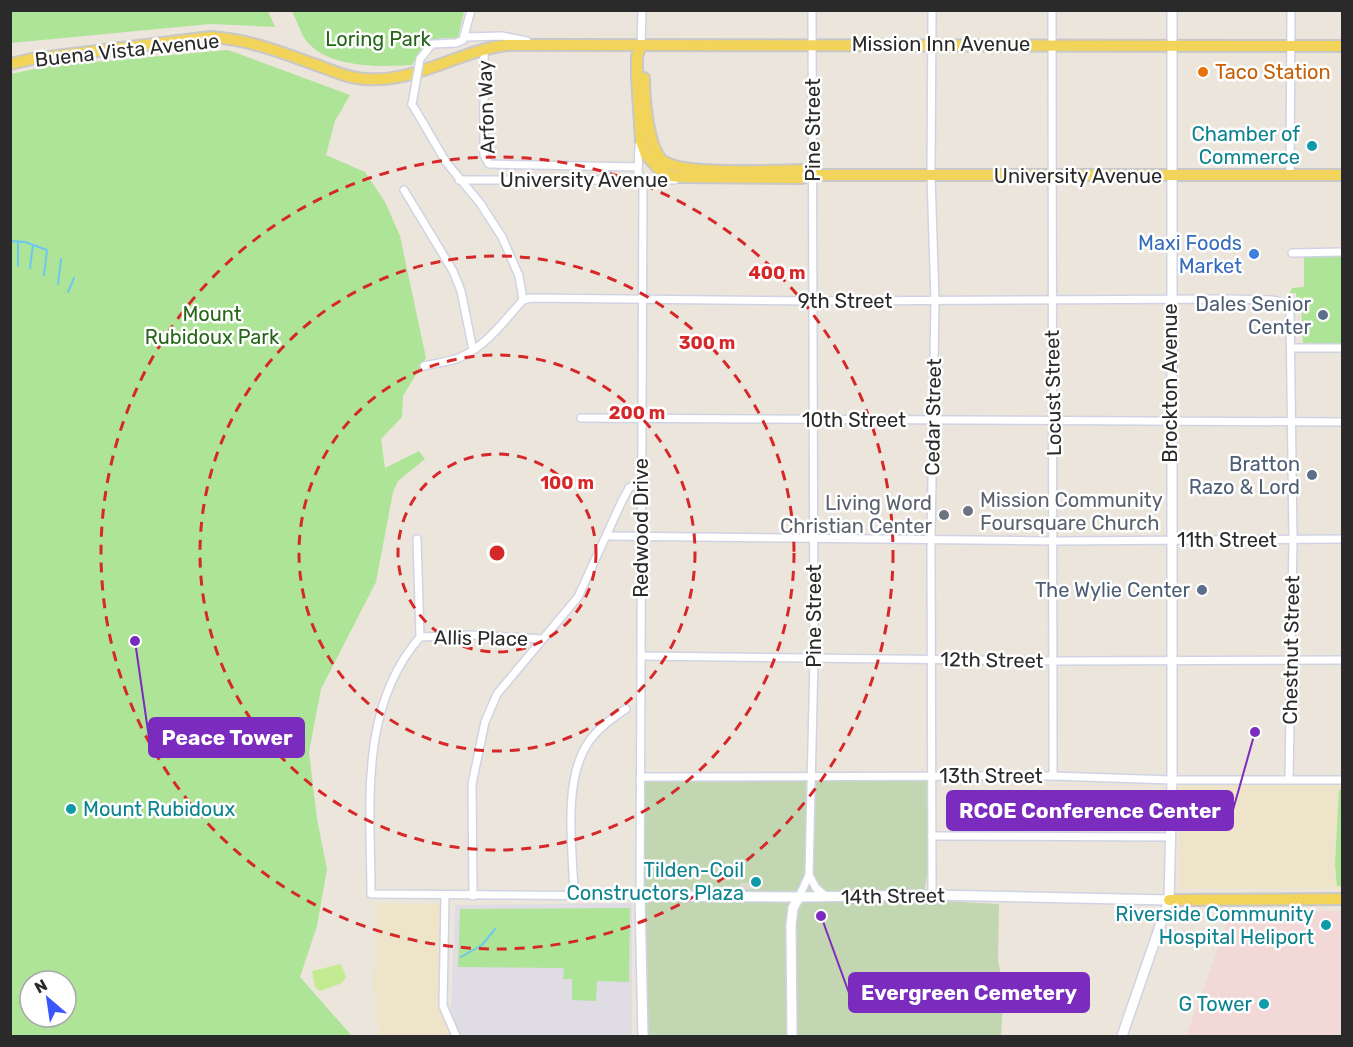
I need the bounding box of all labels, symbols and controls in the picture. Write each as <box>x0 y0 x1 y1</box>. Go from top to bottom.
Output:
park label: Loring Park <box>325 27 431 51</box>
street label: Buena Vista Avenue <box>34 28 220 72</box>
street label: Mission Inn Avenue <box>852 32 1030 56</box>
street label: Arfon Way <box>472 60 500 154</box>
place label: Taco Station <box>1215 60 1331 84</box>
marker: Taco Station <box>1196 65 1210 79</box>
street label: Pine Street <box>801 78 825 182</box>
place label: Chamber of Commerce <box>1191 122 1300 169</box>
marker: Chamber of Commerce <box>1305 139 1319 153</box>
street label: University Avenue <box>994 164 1162 188</box>
street label: University Avenue <box>500 168 668 192</box>
place label: Maxi Foods Market <box>1138 231 1242 278</box>
marker: Maxi Foods Market <box>1247 247 1261 261</box>
text: 400 m <box>748 262 806 284</box>
street label: 9th Street <box>798 289 892 313</box>
place label: Dales Senior Center <box>1195 292 1311 339</box>
park label: Mount Rubidoux Park <box>145 302 280 349</box>
street label: Brockton Avenue <box>1158 303 1182 463</box>
marker: Dales Senior Center <box>1316 308 1330 322</box>
street label: Locust Street <box>1040 329 1066 456</box>
text: 300 m <box>679 332 735 354</box>
street label: Cedar Street <box>920 358 946 476</box>
text: 200 m <box>609 402 665 424</box>
street label: 10th Street <box>802 408 906 432</box>
place label: Bratton Razo & Lord <box>1189 452 1300 499</box>
street label: Redwood Drive <box>629 458 653 598</box>
marker: Bratton Razo & Lord <box>1305 468 1319 482</box>
text: 100 m <box>540 472 594 494</box>
place label: Mission Community Foursquare Church <box>980 488 1163 535</box>
place label: Living Word Christian Center <box>780 491 932 538</box>
marker: Mission Community Foursquare Church <box>961 504 975 518</box>
marker: Living Word Christian Center <box>937 508 951 522</box>
street label: 11th Street <box>1177 528 1277 552</box>
centre of rings <box>487 543 507 563</box>
street label: Pine Street <box>802 564 826 668</box>
street label: Chestnut Street <box>1278 575 1304 725</box>
place label: The Wylie Center <box>1035 578 1190 602</box>
marker: The Wylie Center <box>1195 583 1209 597</box>
street label: Allis Place <box>434 625 528 651</box>
street label: 12th Street <box>940 647 1044 673</box>
callout: Peace Tower <box>149 718 304 757</box>
text: Peace Tower <box>162 725 293 750</box>
street label: 13th Street <box>939 764 1043 788</box>
callout: RCOE Conference Center <box>947 791 1233 830</box>
place label: Mount Rubidoux <box>83 797 235 821</box>
text: RCOE Conference Center <box>959 798 1221 823</box>
marker: Mount Rubidoux <box>64 802 78 816</box>
place label: Tilden-Coil Constructors Plaza <box>566 858 744 905</box>
marker: Tilden-Coil Constructors Plaza <box>749 875 763 889</box>
street label: 14th Street <box>841 883 945 909</box>
place label: Riverside Community Hospital Heliport <box>1115 902 1314 949</box>
marker: Riverside Community Hospital Heliport <box>1319 918 1333 932</box>
north arrow <box>18 969 78 1029</box>
callout: Evergreen Cemetery <box>849 973 1089 1012</box>
text: N <box>31 975 51 997</box>
text: Evergreen Cemetery <box>861 980 1078 1005</box>
place label: G Tower <box>1179 992 1252 1016</box>
marker: G Tower <box>1257 997 1271 1011</box>

